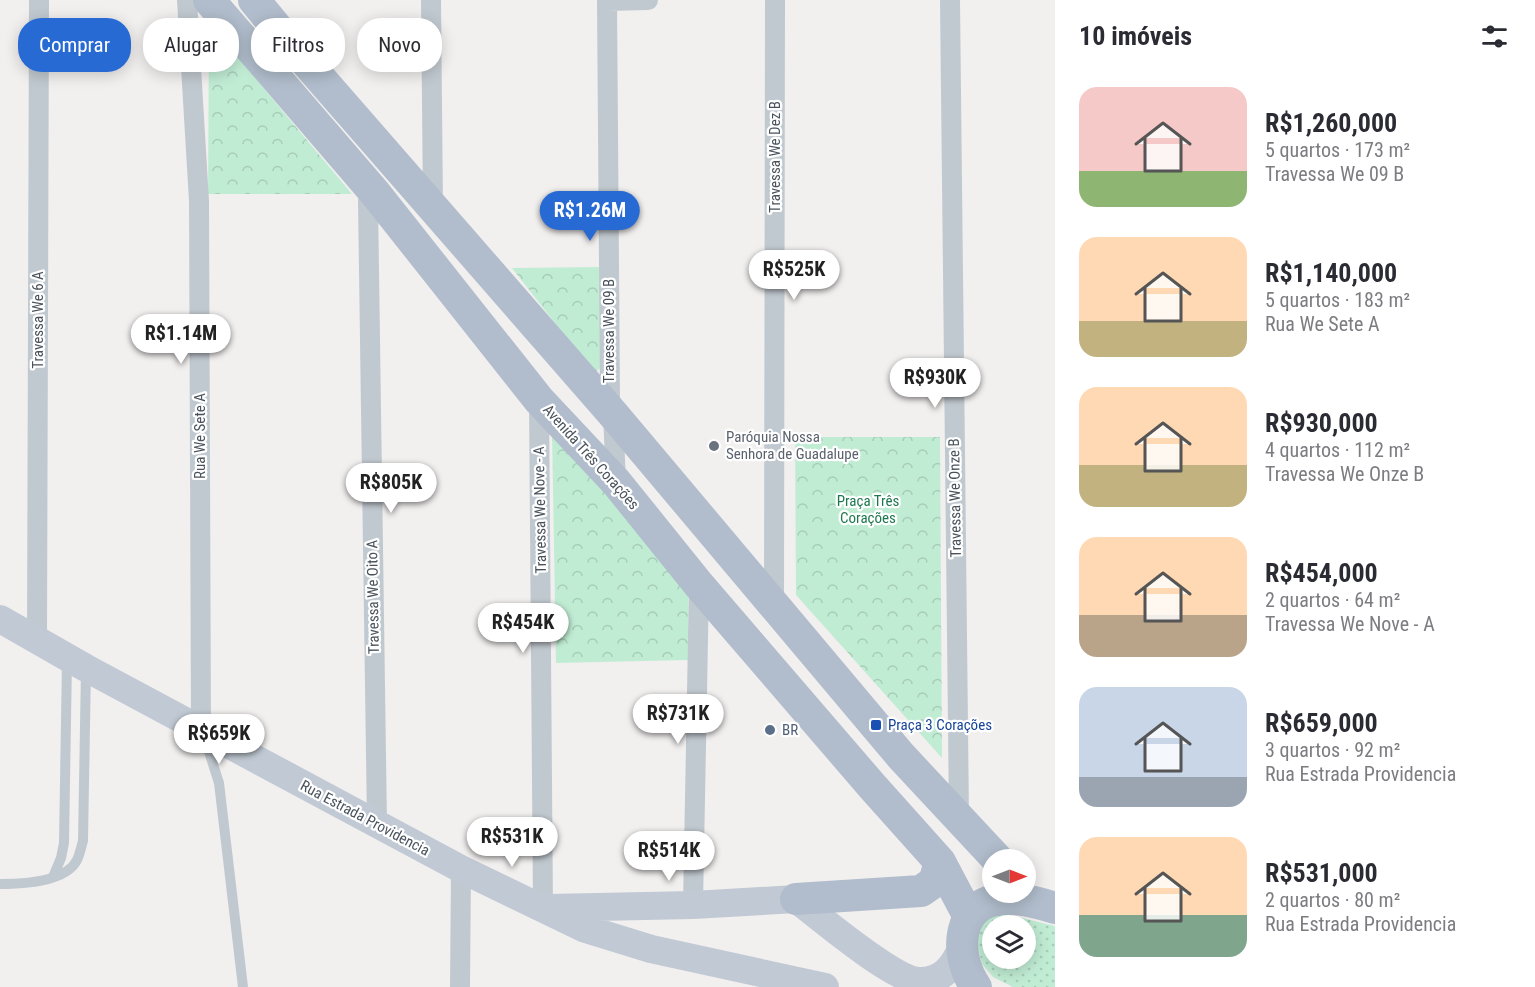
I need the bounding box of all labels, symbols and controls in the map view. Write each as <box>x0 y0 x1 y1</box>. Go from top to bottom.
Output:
chip: Comprar <box>18 18 131 72</box>
chip: Alugar <box>143 18 239 72</box>
chip: Filtros <box>251 18 345 72</box>
chip: Novo <box>357 18 442 72</box>
icon: filters <box>1478 20 1511 53</box>
text: 10 imóveis <box>1079 21 1192 51</box>
street label: Travessa We Dez B <box>766 101 784 213</box>
text: R$1,260,000 <box>1265 108 1397 138</box>
icon: home <box>1127 111 1199 183</box>
text: 5 quartos · 173 m² <box>1265 138 1410 162</box>
text: Travessa We 09 B <box>1265 162 1404 186</box>
pin: R$1.26M <box>535 191 645 242</box>
text: R$1.26M <box>554 198 626 222</box>
pin: R$525K <box>745 250 843 301</box>
text: R$525K <box>763 257 825 281</box>
text: R$1,140,000 <box>1265 258 1397 288</box>
icon: home <box>1127 261 1199 333</box>
street label: Travessa We 6 A <box>29 271 47 369</box>
street label: Travessa We 09 B <box>600 279 618 383</box>
text: 5 quartos · 183 m² <box>1265 288 1410 312</box>
text: Rua We Sete A <box>1265 312 1380 336</box>
pin: R$1.14M <box>126 314 236 365</box>
text: R$1.14M <box>145 321 217 345</box>
pin: R$930K <box>886 358 984 409</box>
text: R$930K <box>904 365 966 389</box>
street label: Rua We Sete A <box>191 393 209 479</box>
street label: Avenida Três Corações <box>539 401 643 513</box>
text: R$930,000 <box>1265 408 1378 438</box>
icon: home <box>1127 411 1199 483</box>
place label: Paróquia Nossa Senhora de Guadalupe <box>726 428 859 463</box>
street label: Travessa We Onze B <box>945 438 965 558</box>
text: 4 quartos · 112 m² <box>1265 438 1410 462</box>
marker: Paróquia Nossa Senhora de Guadalupe <box>707 439 721 453</box>
street label: Travessa We Nove - A <box>530 446 550 574</box>
text: Travessa We Onze B <box>1265 462 1424 486</box>
pin: R$805K <box>342 463 440 514</box>
text: R$805K <box>360 470 422 494</box>
park label: Praça Três Corações <box>837 492 899 527</box>
street label: Travessa We Oito A <box>363 539 383 654</box>
text: R$454,000 <box>1265 558 1378 588</box>
icon: home <box>1127 561 1199 633</box>
text: 2 quartos · 64 m² <box>1265 588 1400 612</box>
pin: R$454K <box>474 603 572 654</box>
text: R$454K <box>492 610 554 634</box>
text: Travessa We Nove - A <box>1265 612 1435 636</box>
pin: R$731K <box>629 694 727 745</box>
text: R$731K <box>647 701 709 725</box>
text: R$659,000 <box>1265 708 1378 738</box>
icon: home <box>1127 711 1199 783</box>
pin: R$659K <box>170 714 268 765</box>
place label: Praça 3 Corações <box>888 716 992 734</box>
marker: Praça 3 Corações <box>869 718 883 732</box>
text: R$659K <box>188 721 250 745</box>
place label: BR <box>782 721 798 739</box>
marker: BR <box>763 723 777 737</box>
text: 3 quartos · 92 m² <box>1265 738 1400 762</box>
text: Rua Estrada Providencia <box>1265 762 1456 786</box>
street label: Rua Estrada Providencia <box>297 776 433 860</box>
pin: R$531K <box>463 817 561 868</box>
text: R$531K <box>481 824 543 848</box>
pin: R$514K <box>620 831 718 882</box>
text: R$514K <box>638 838 700 862</box>
north arrow <box>982 849 1036 903</box>
map controls <box>982 849 1036 969</box>
text: R$531,000 <box>1265 858 1378 888</box>
icon: home <box>1127 861 1199 933</box>
text: 2 quartos · 80 m² <box>1265 888 1400 912</box>
text: Rua Estrada Providencia <box>1265 912 1456 936</box>
button: layers <box>982 915 1036 969</box>

